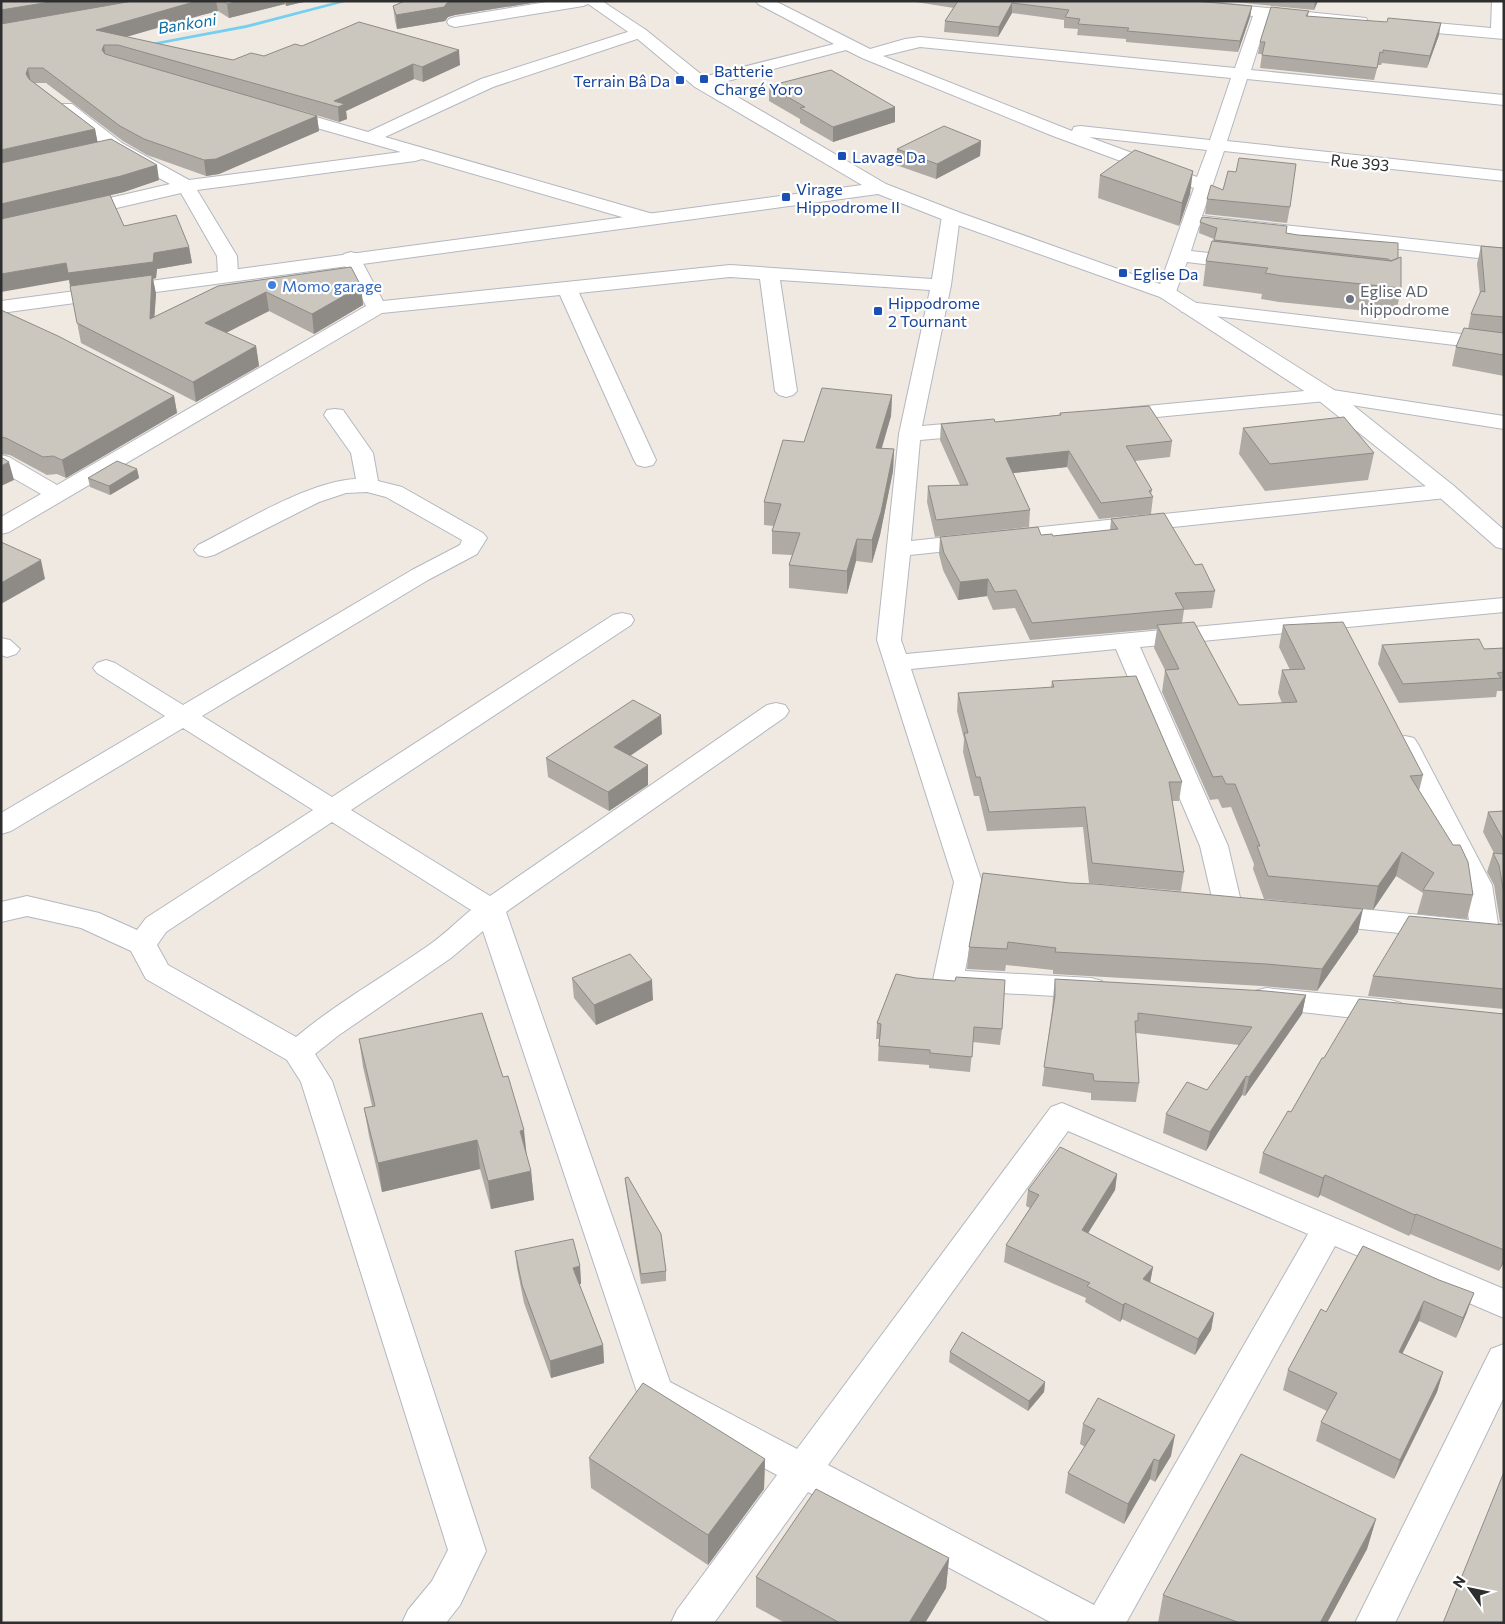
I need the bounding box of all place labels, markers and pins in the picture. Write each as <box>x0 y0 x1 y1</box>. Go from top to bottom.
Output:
place label: Batterie Chargé Yoro <box>714 61 803 98</box>
place label: Terrain Bâ Da <box>573 71 670 90</box>
marker: Batterie Chargé Yoro <box>698 73 710 85</box>
marker: Terrain Bâ Da <box>674 74 686 86</box>
place label: Lavage Da <box>852 147 926 166</box>
marker: Lavage Da <box>836 150 848 162</box>
place label: Virage Hippodrome II <box>796 179 900 216</box>
marker: Virage Hippodrome II <box>780 191 792 203</box>
place label: Eglise Da <box>1133 264 1198 283</box>
marker: Eglise Da <box>1117 267 1129 279</box>
place label: Momo garage <box>282 276 382 295</box>
marker: Momo garage <box>266 279 278 291</box>
place label: Eglise AD hippodrome <box>1360 281 1449 318</box>
place label: Hippodrome 2 Tournant <box>888 293 980 330</box>
marker: Eglise AD hippodrome <box>1344 293 1356 305</box>
marker: Hippodrome 2 Tournant <box>872 305 884 317</box>

